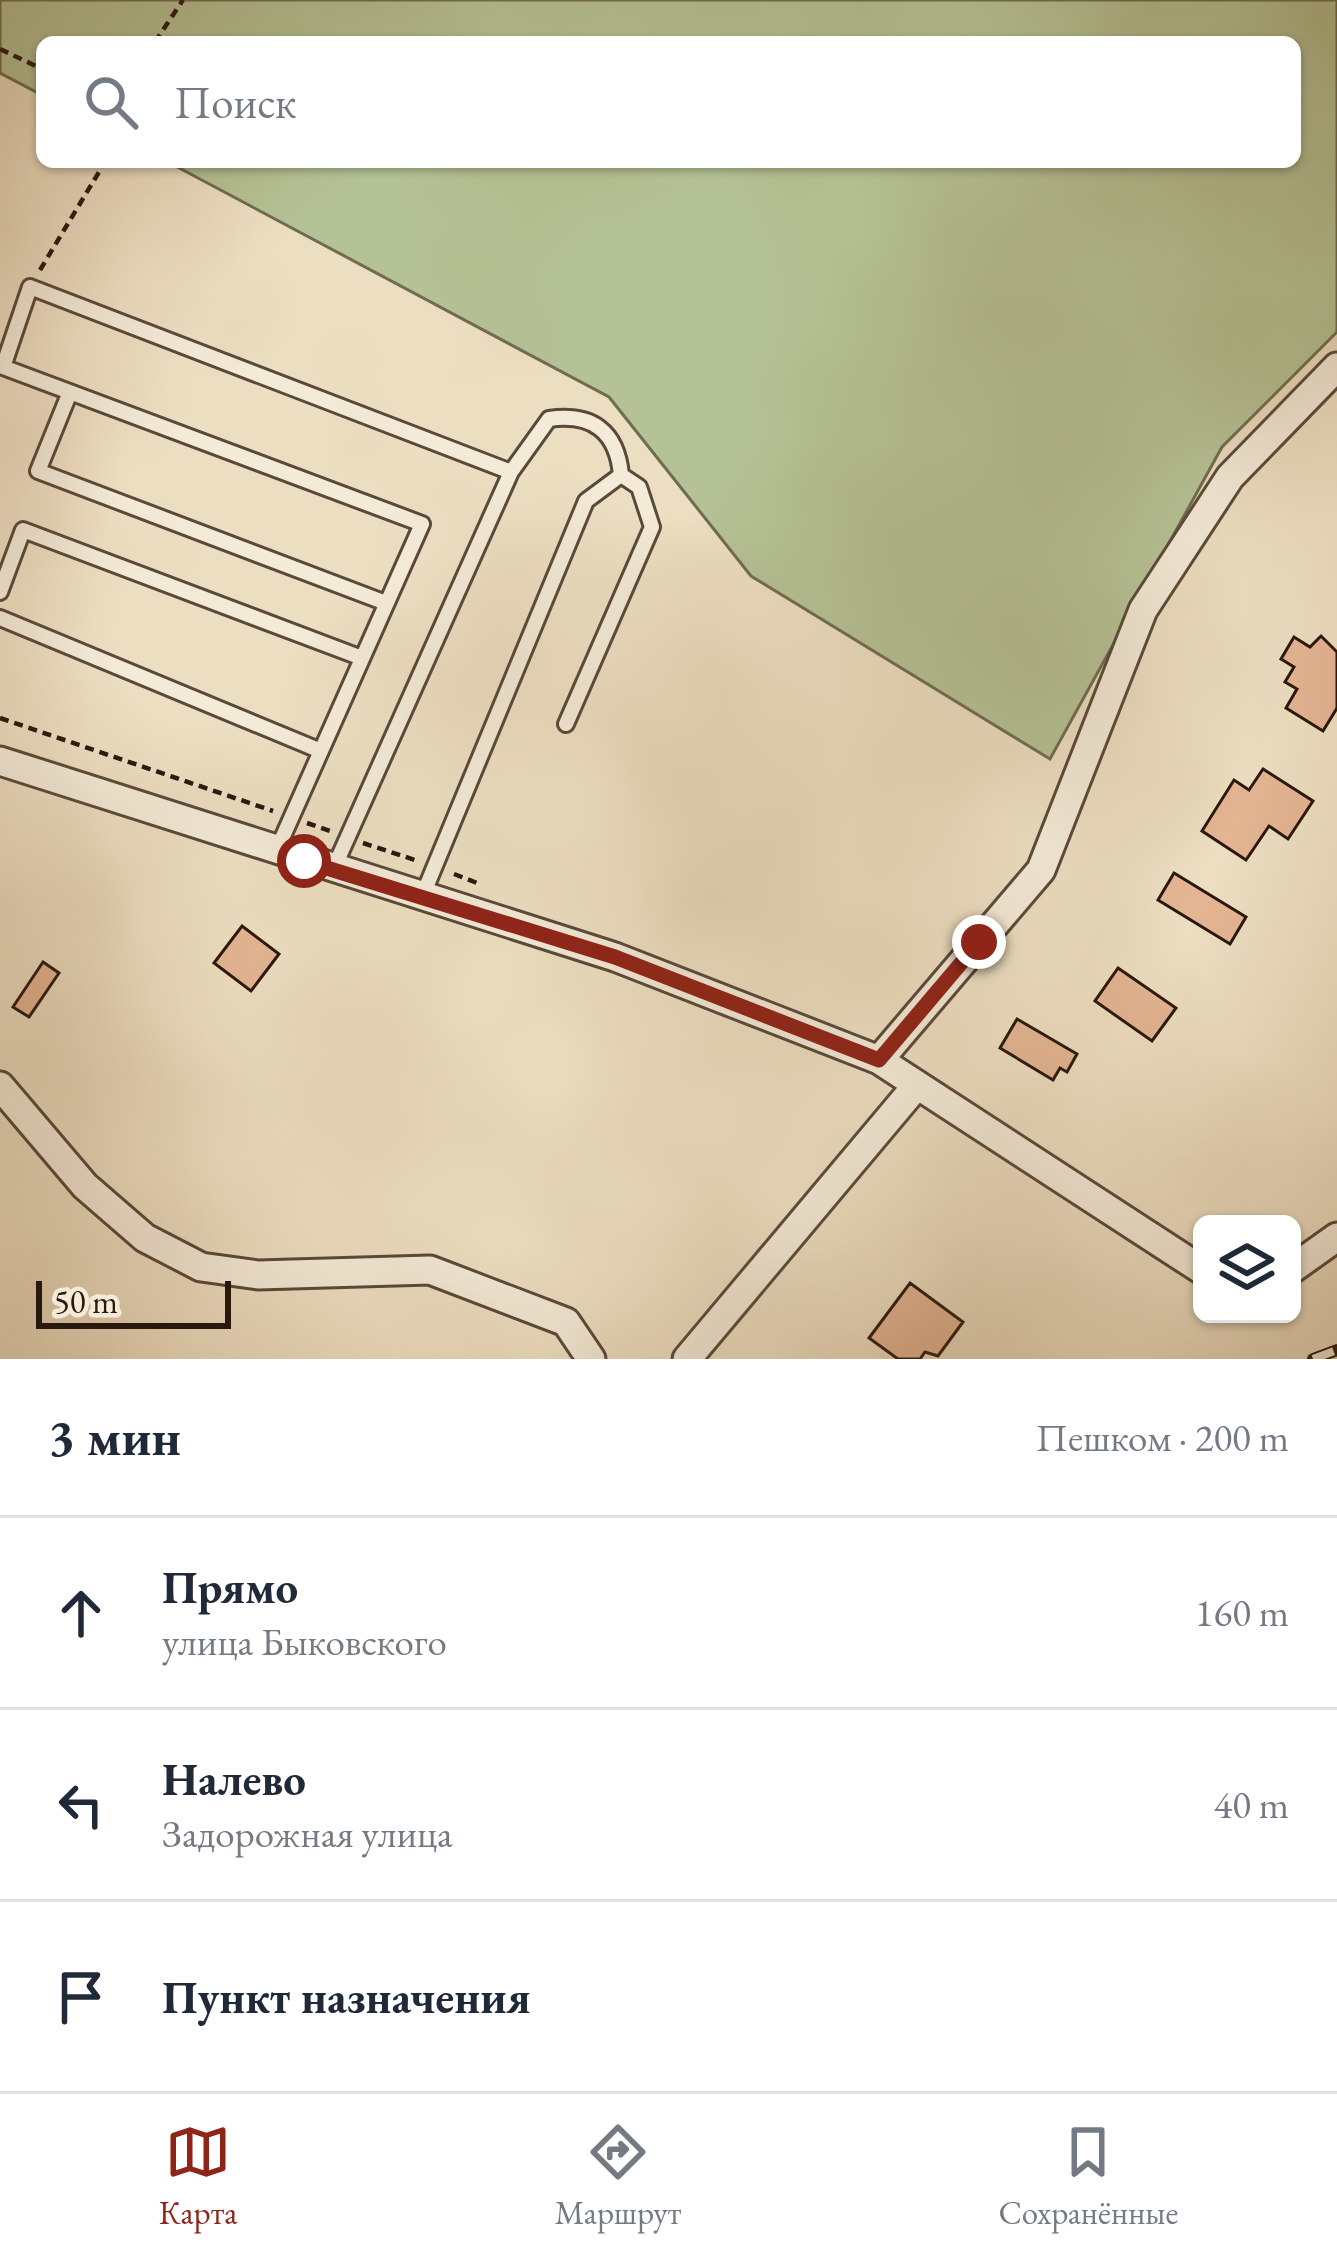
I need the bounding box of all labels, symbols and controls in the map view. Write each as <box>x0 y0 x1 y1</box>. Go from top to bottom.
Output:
search box <box>36 36 1301 168</box>
icon: search <box>78 69 144 135</box>
text: Поиск <box>174 73 296 131</box>
route start <box>277 834 331 888</box>
route end <box>952 915 1006 969</box>
map controls <box>1193 1215 1301 1323</box>
button: layers <box>1193 1215 1301 1323</box>
scale bar <box>36 1275 231 1328</box>
text: 50 m <box>54 1280 118 1323</box>
text: 3 мин <box>48 1404 181 1470</box>
text: Пешком · 200 m <box>1036 1412 1289 1463</box>
text: Прямо <box>162 1558 298 1616</box>
icon: ahead <box>48 1580 114 1646</box>
text: 160 m <box>1195 1587 1289 1638</box>
text: улица Быковского <box>162 1616 447 1667</box>
text: Налево <box>162 1750 306 1808</box>
icon: left <box>48 1772 114 1838</box>
text: 40 m <box>1213 1779 1289 1830</box>
text: Задорожная улица <box>162 1808 453 1859</box>
icon: arrive <box>48 1964 114 2030</box>
text: Пункт назначения <box>162 1968 531 2026</box>
tab: Карта <box>159 2119 237 2234</box>
tab: Маршрут <box>555 2119 681 2234</box>
tab: Сохранённые <box>998 2119 1178 2234</box>

